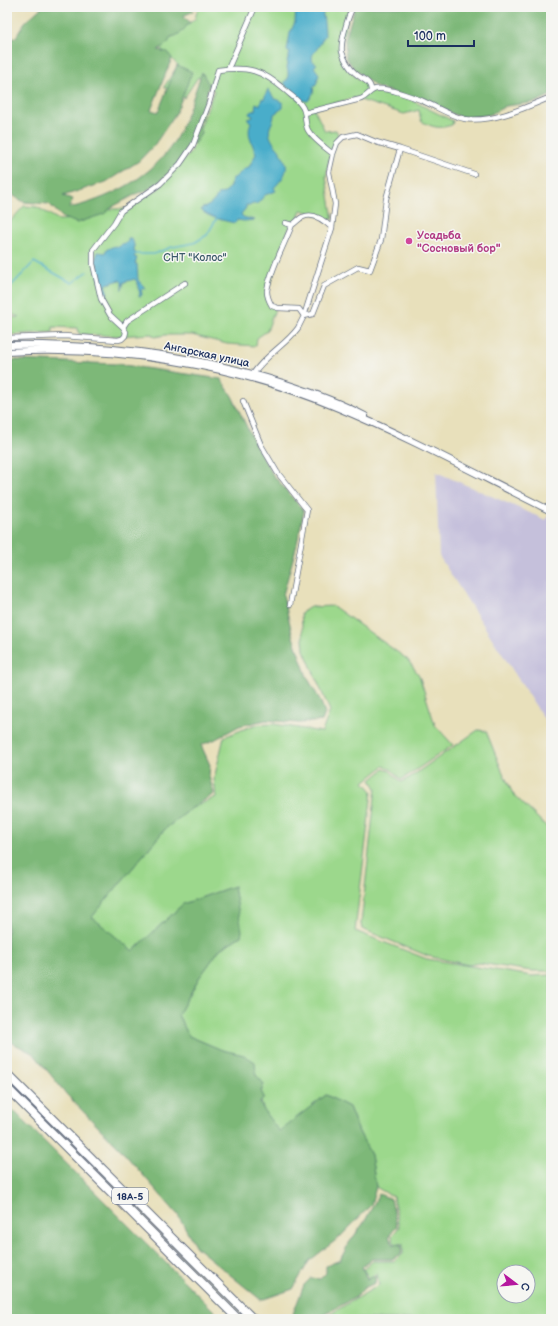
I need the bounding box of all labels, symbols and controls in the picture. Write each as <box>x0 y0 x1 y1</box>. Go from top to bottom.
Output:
scale bar <box>408 22 474 48</box>
text: 100 m <box>414 29 446 44</box>
place label: Усадьба "Сосновый бор" <box>417 229 501 255</box>
marker: Усадьба "Сосновый бор" <box>404 236 414 246</box>
park label: СНТ "Колос" <box>163 251 227 264</box>
street label: Ангарская улица <box>162 339 251 370</box>
road number: 18А-5 <box>112 1188 148 1204</box>
north arrow <box>496 1264 536 1304</box>
text: С <box>518 1281 532 1292</box>

